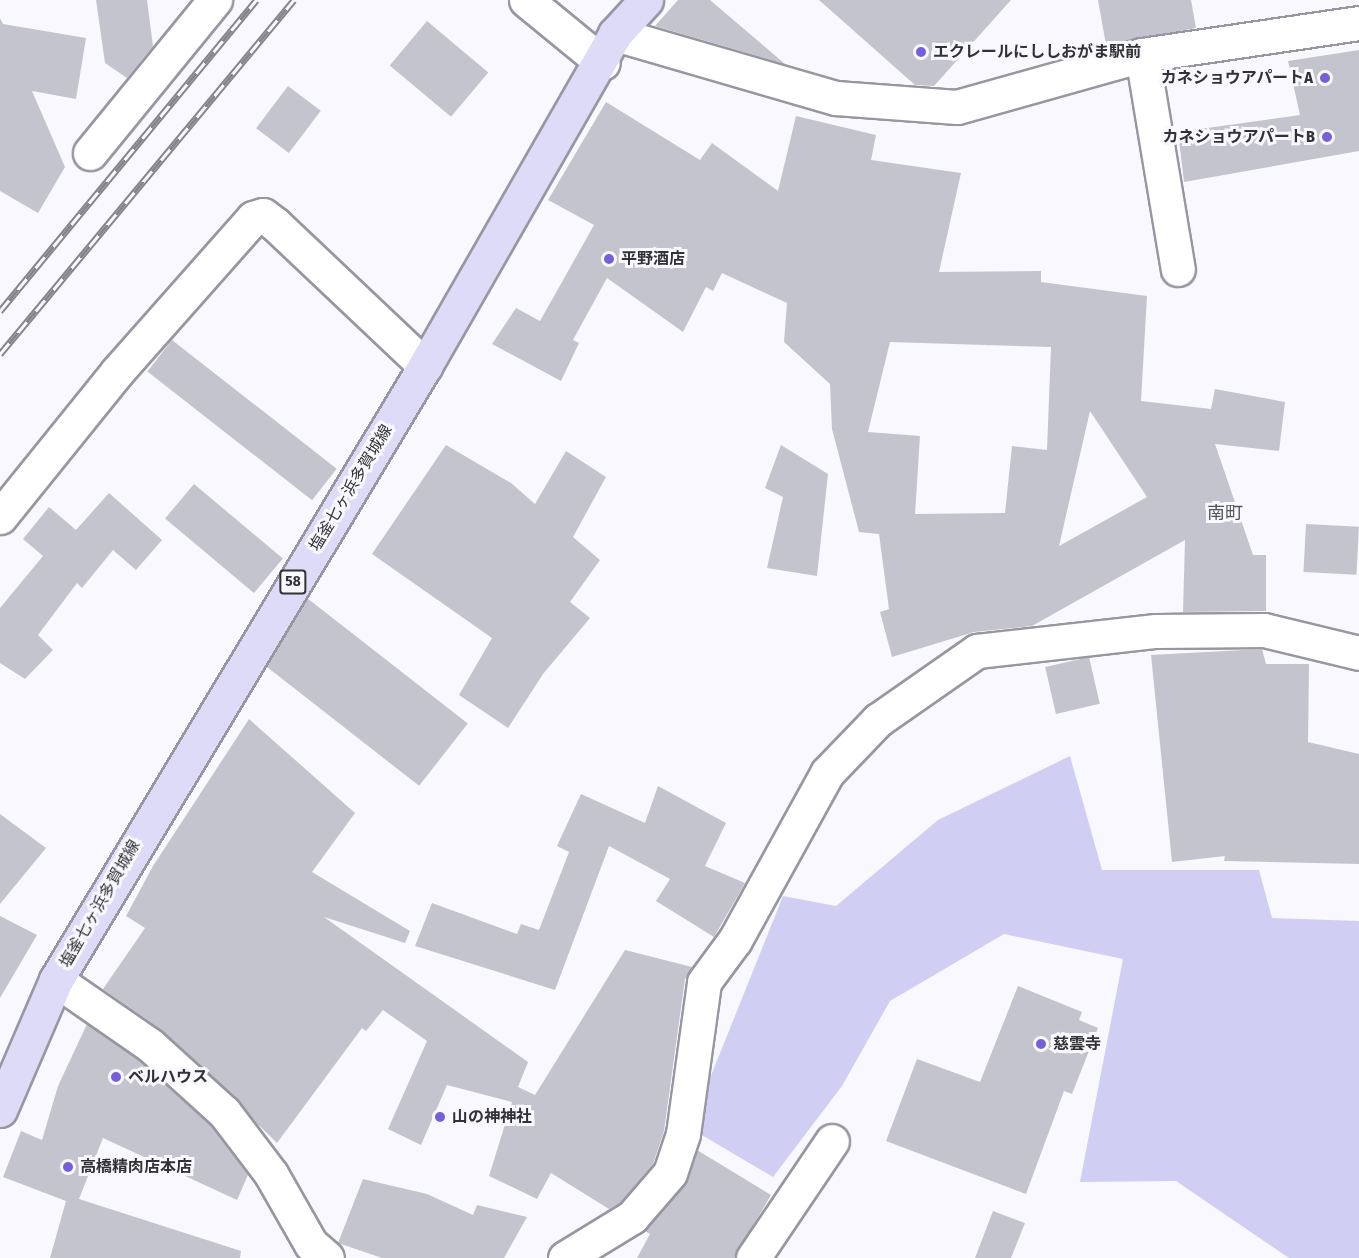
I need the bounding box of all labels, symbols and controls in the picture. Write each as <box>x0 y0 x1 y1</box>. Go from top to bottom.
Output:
place label: エクレールにししおがま駅前 <box>933 42 1141 62</box>
marker: エクレールにししおがま駅前 <box>914 45 928 59</box>
place label: カネショウアパートA <box>1160 68 1313 88</box>
marker: カネショウアパートA <box>1318 71 1332 85</box>
place label: カネショウアパートB <box>1162 127 1315 147</box>
marker: カネショウアパートB <box>1320 130 1334 144</box>
place label: 平野酒店 <box>621 249 685 269</box>
marker: 平野酒店 <box>602 252 616 266</box>
street label: 塩釜七ヶ浜多賀城線 <box>306 421 396 555</box>
district label: 南町 <box>1207 502 1243 524</box>
road number: 58 <box>278 570 308 594</box>
street label: 塩釜七ヶ浜多賀城線 <box>56 837 144 971</box>
place label: 慈雲寺 <box>1053 1034 1101 1054</box>
marker: 慈雲寺 <box>1034 1037 1048 1051</box>
place label: ベルハウス <box>128 1067 208 1087</box>
marker: ベルハウス <box>109 1070 123 1084</box>
place label: 山の神神社 <box>452 1107 532 1127</box>
marker: 山の神神社 <box>433 1110 447 1124</box>
place label: 高橋精肉店本店 <box>80 1157 192 1177</box>
marker: 高橋精肉店本店 <box>61 1160 75 1174</box>

